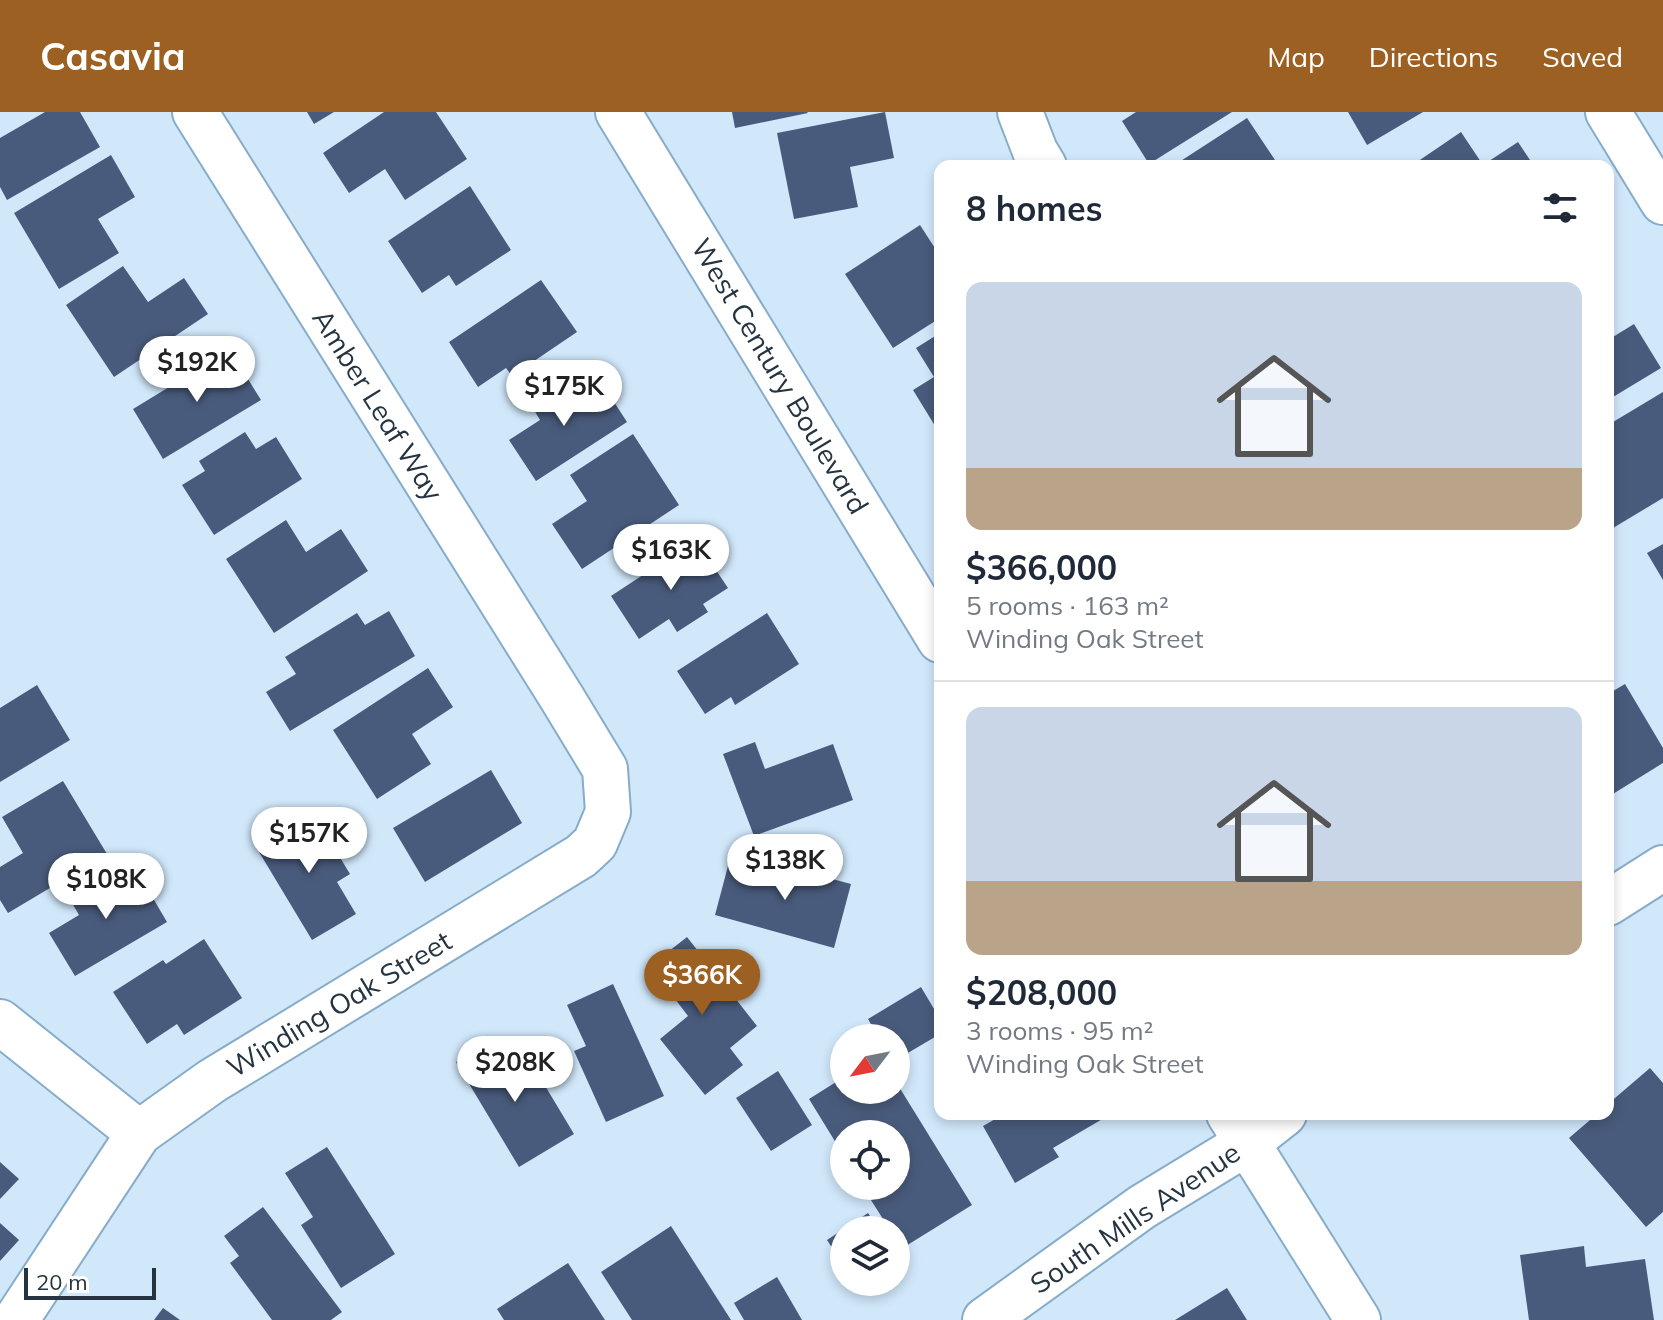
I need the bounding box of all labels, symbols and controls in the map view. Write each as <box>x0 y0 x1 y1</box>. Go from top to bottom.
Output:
text: Casavia <box>40 32 185 80</box>
text: Map <box>1267 39 1325 74</box>
text: Directions <box>1369 39 1498 74</box>
text: Saved <box>1542 39 1623 74</box>
icon: filters <box>1538 186 1582 230</box>
text: 8 homes <box>966 187 1103 230</box>
street label: West Century Boulevard <box>684 231 877 520</box>
street label: Amber Leaf Way <box>305 302 452 507</box>
icon: home <box>1202 334 1346 478</box>
pin: $192K <box>141 336 253 404</box>
text: $192K <box>157 345 237 378</box>
pin: $175K <box>508 360 620 428</box>
text: $175K <box>524 369 604 402</box>
pin: $163K <box>615 524 727 592</box>
text: $163K <box>631 533 711 566</box>
text: $366,000 <box>966 546 1117 589</box>
text: 5 rooms · 163 m² <box>966 589 1169 622</box>
text: Winding Oak Street <box>966 622 1204 655</box>
icon: home <box>1202 759 1346 903</box>
pin: $157K <box>253 807 365 875</box>
text: $157K <box>269 816 349 849</box>
pin: $138K <box>729 834 841 902</box>
text: $138K <box>745 843 825 876</box>
pin: $108K <box>50 853 162 921</box>
text: $108K <box>66 862 146 895</box>
street label: Winding Oak Street <box>220 923 458 1084</box>
pin: $366K <box>646 949 758 1017</box>
text: $366K <box>662 958 742 991</box>
text: $208,000 <box>966 971 1117 1014</box>
text: 3 rooms · 95 m² <box>966 1014 1153 1047</box>
north arrow <box>830 1024 910 1104</box>
map controls <box>830 1024 910 1296</box>
pin: $208K <box>459 1036 571 1104</box>
text: $208K <box>475 1045 555 1078</box>
text: Winding Oak Street <box>966 1047 1204 1080</box>
button: locate <box>830 1120 910 1200</box>
street label: South Mills Avenue <box>1023 1134 1246 1301</box>
button: layers <box>830 1216 910 1296</box>
scale bar <box>24 1264 156 1300</box>
text: 20 m <box>36 1268 87 1296</box>

